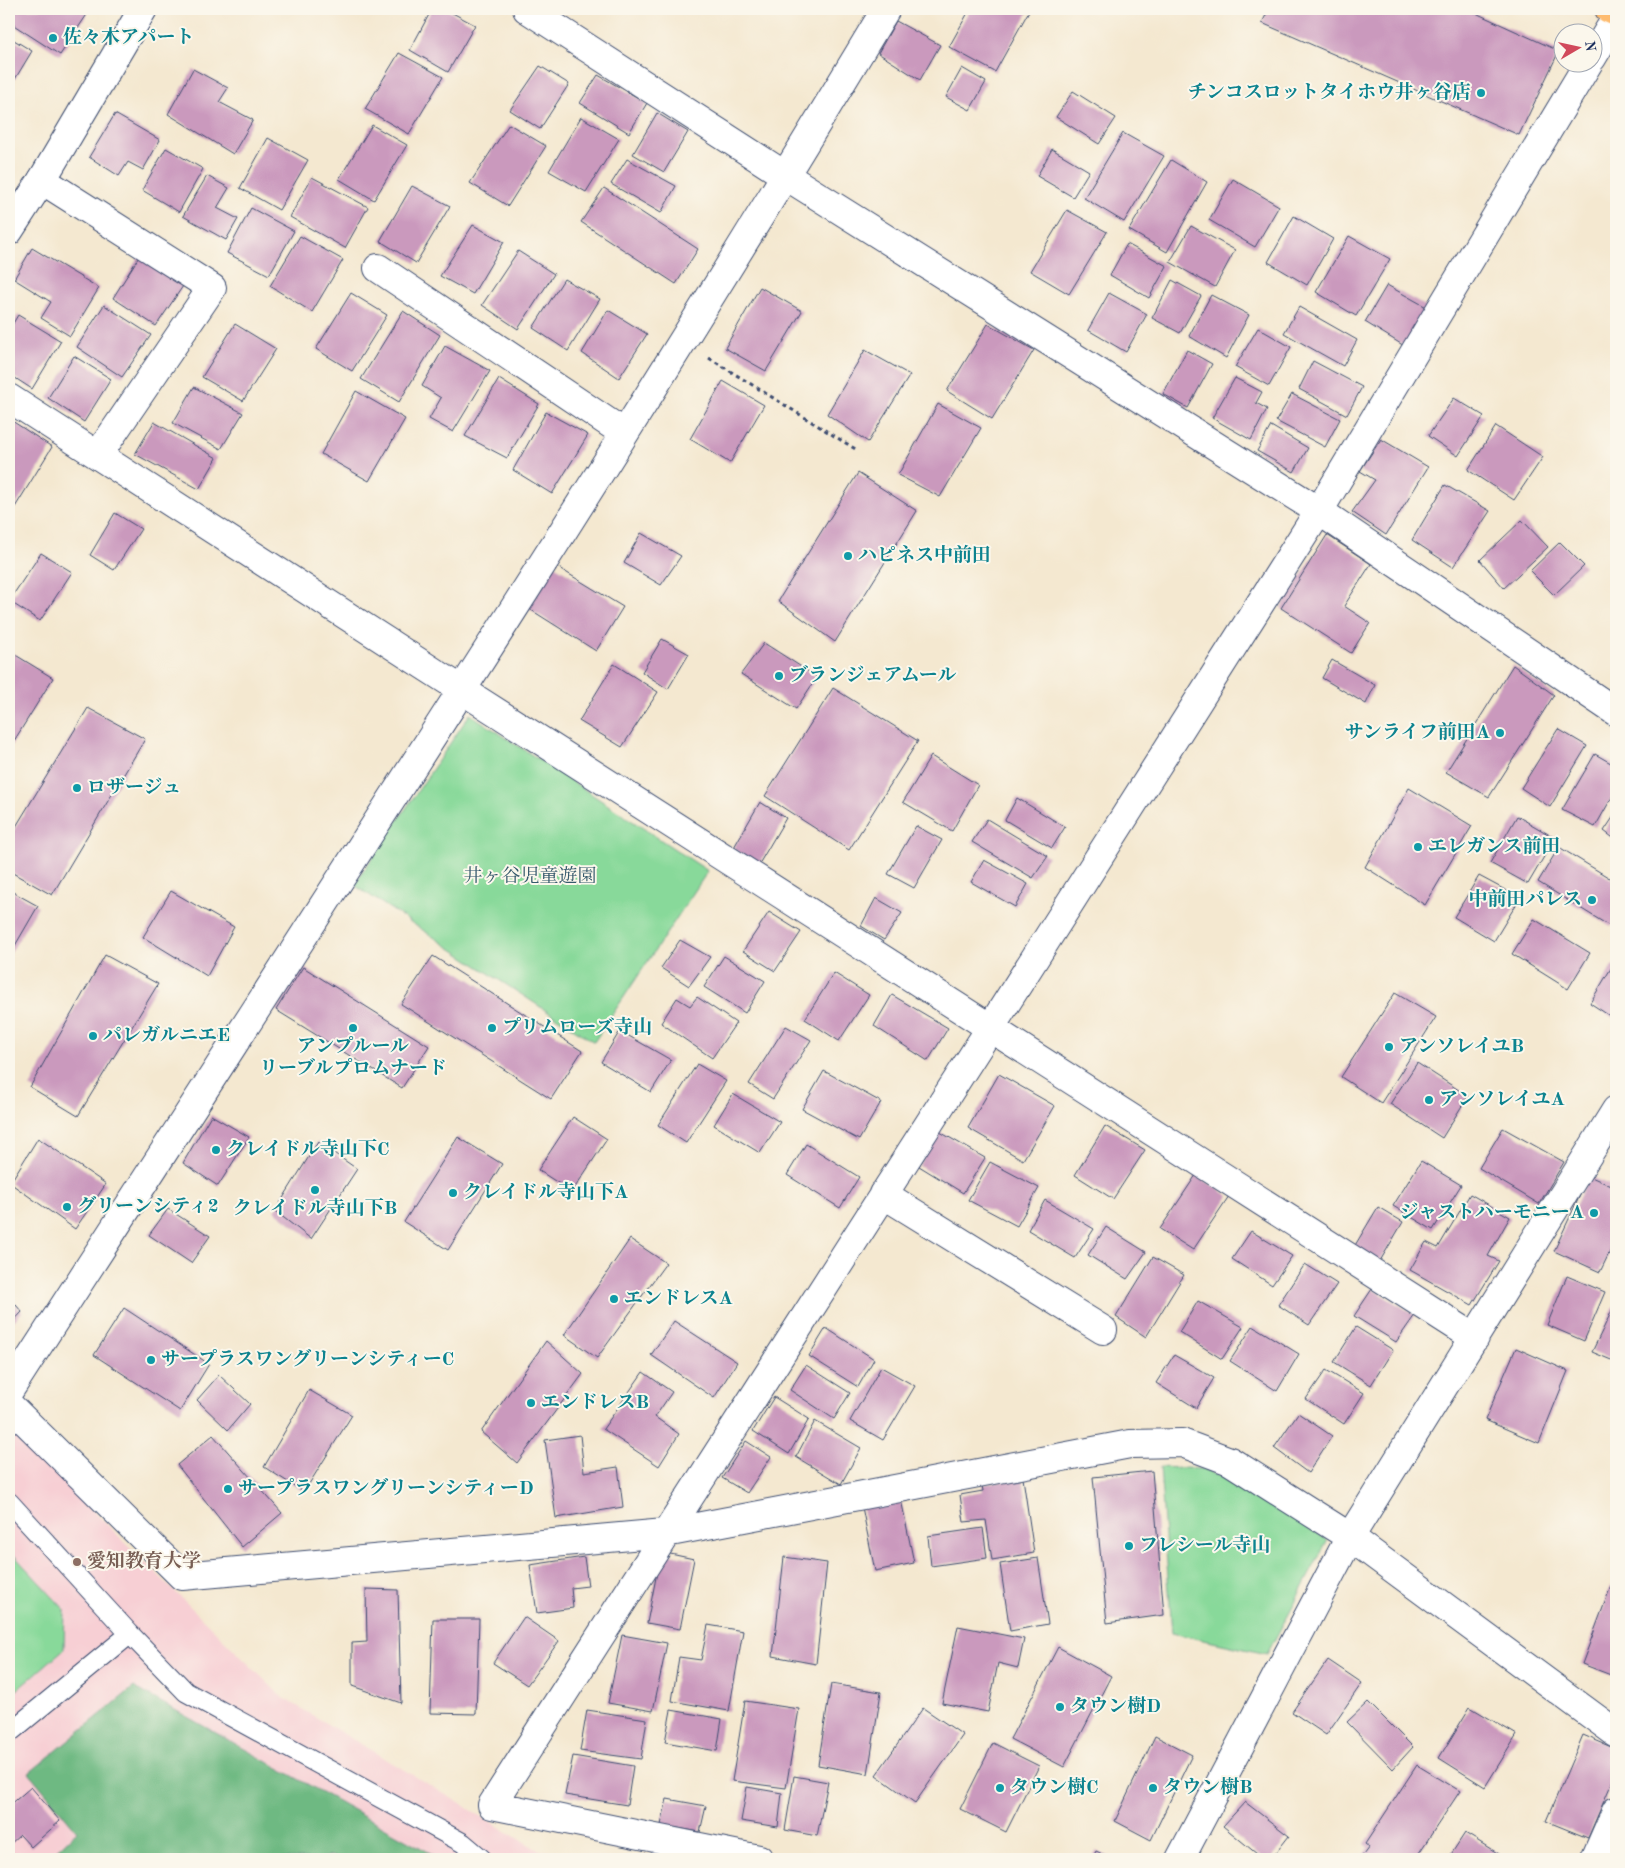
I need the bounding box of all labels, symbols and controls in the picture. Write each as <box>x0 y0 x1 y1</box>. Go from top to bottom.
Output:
north arrow <box>1552 22 1602 72</box>
place label: 佐々木アパート <box>63 26 194 48</box>
marker: 佐々木アパート <box>47 32 59 44</box>
text: N <box>1582 40 1598 53</box>
place label: チンコスロットタイホウ井ヶ谷店 <box>1188 81 1471 103</box>
marker: チンコスロットタイホウ井ヶ谷店 <box>1475 87 1487 99</box>
place label: ハピネス中前田 <box>858 544 991 566</box>
marker: ハピネス中前田 <box>842 550 854 562</box>
place label: ブランジェアムール <box>789 665 957 686</box>
marker: ブランジェアムール <box>773 670 785 682</box>
place label: サンライフ前田A <box>1345 721 1490 743</box>
marker: サンライフ前田A <box>1494 727 1506 739</box>
place label: ロザージュ <box>87 777 181 798</box>
marker: ロザージュ <box>71 782 83 794</box>
place label: エレガンス前田 <box>1428 835 1560 857</box>
marker: エレガンス前田 <box>1412 841 1424 853</box>
park label: 井ヶ谷児童遊園 <box>463 866 597 887</box>
place label: 中前田パレス <box>1469 888 1582 910</box>
marker: 中前田パレス <box>1586 894 1598 906</box>
place label: プリムローズ寺山 <box>502 1016 652 1038</box>
marker: アンプルール リーブルプロムナード <box>347 1022 359 1034</box>
marker: プリムローズ寺山 <box>486 1022 498 1034</box>
place label: パレガルニエE <box>103 1025 230 1046</box>
marker: パレガルニエE <box>87 1030 99 1042</box>
place label: アンプルール リーブルプロムナード <box>259 1036 447 1079</box>
place label: アンソレイユB <box>1399 1036 1524 1057</box>
marker: アンソレイユB <box>1383 1041 1395 1053</box>
place label: アンソレイユA <box>1439 1089 1565 1110</box>
marker: アンソレイユA <box>1423 1094 1435 1106</box>
place label: クレイドル寺山下C <box>226 1138 390 1160</box>
marker: クレイドル寺山下C <box>210 1144 222 1156</box>
place label: クレイドル寺山下A <box>463 1181 628 1203</box>
marker: クレイドル寺山下B <box>309 1184 321 1196</box>
marker: クレイドル寺山下A <box>447 1187 459 1199</box>
place label: グリーンシティ2 <box>77 1195 219 1217</box>
place label: クレイドル寺山下B <box>233 1197 397 1219</box>
marker: グリーンシティ2 <box>61 1201 73 1213</box>
place label: ジャストハーモニーA <box>1399 1202 1584 1223</box>
marker: ジャストハーモニーA <box>1588 1207 1600 1219</box>
place label: エンドレスA <box>624 1289 733 1309</box>
marker: エンドレスA <box>608 1293 620 1305</box>
place label: サープラスワングリーンシティーC <box>161 1348 454 1370</box>
marker: サープラスワングリーンシティーC <box>145 1354 157 1366</box>
place label: エンドレスB <box>541 1393 649 1413</box>
marker: エンドレスB <box>525 1397 537 1409</box>
place label: サープラスワングリーンシティーD <box>238 1477 534 1499</box>
marker: サープラスワングリーンシティーD <box>222 1483 234 1495</box>
place label: フレシール寺山 <box>1139 1534 1270 1556</box>
marker: フレシール寺山 <box>1123 1540 1135 1552</box>
place label: 愛知教育大学 <box>87 1550 201 1572</box>
marker: 愛知教育大学 <box>71 1556 83 1568</box>
place label: タウン樹D <box>1070 1695 1161 1717</box>
marker: タウン樹D <box>1054 1701 1066 1713</box>
place label: タウン樹C <box>1010 1776 1099 1798</box>
place label: タウン樹B <box>1163 1776 1253 1798</box>
marker: タウン樹C <box>994 1782 1006 1794</box>
marker: タウン樹B <box>1147 1782 1159 1794</box>

